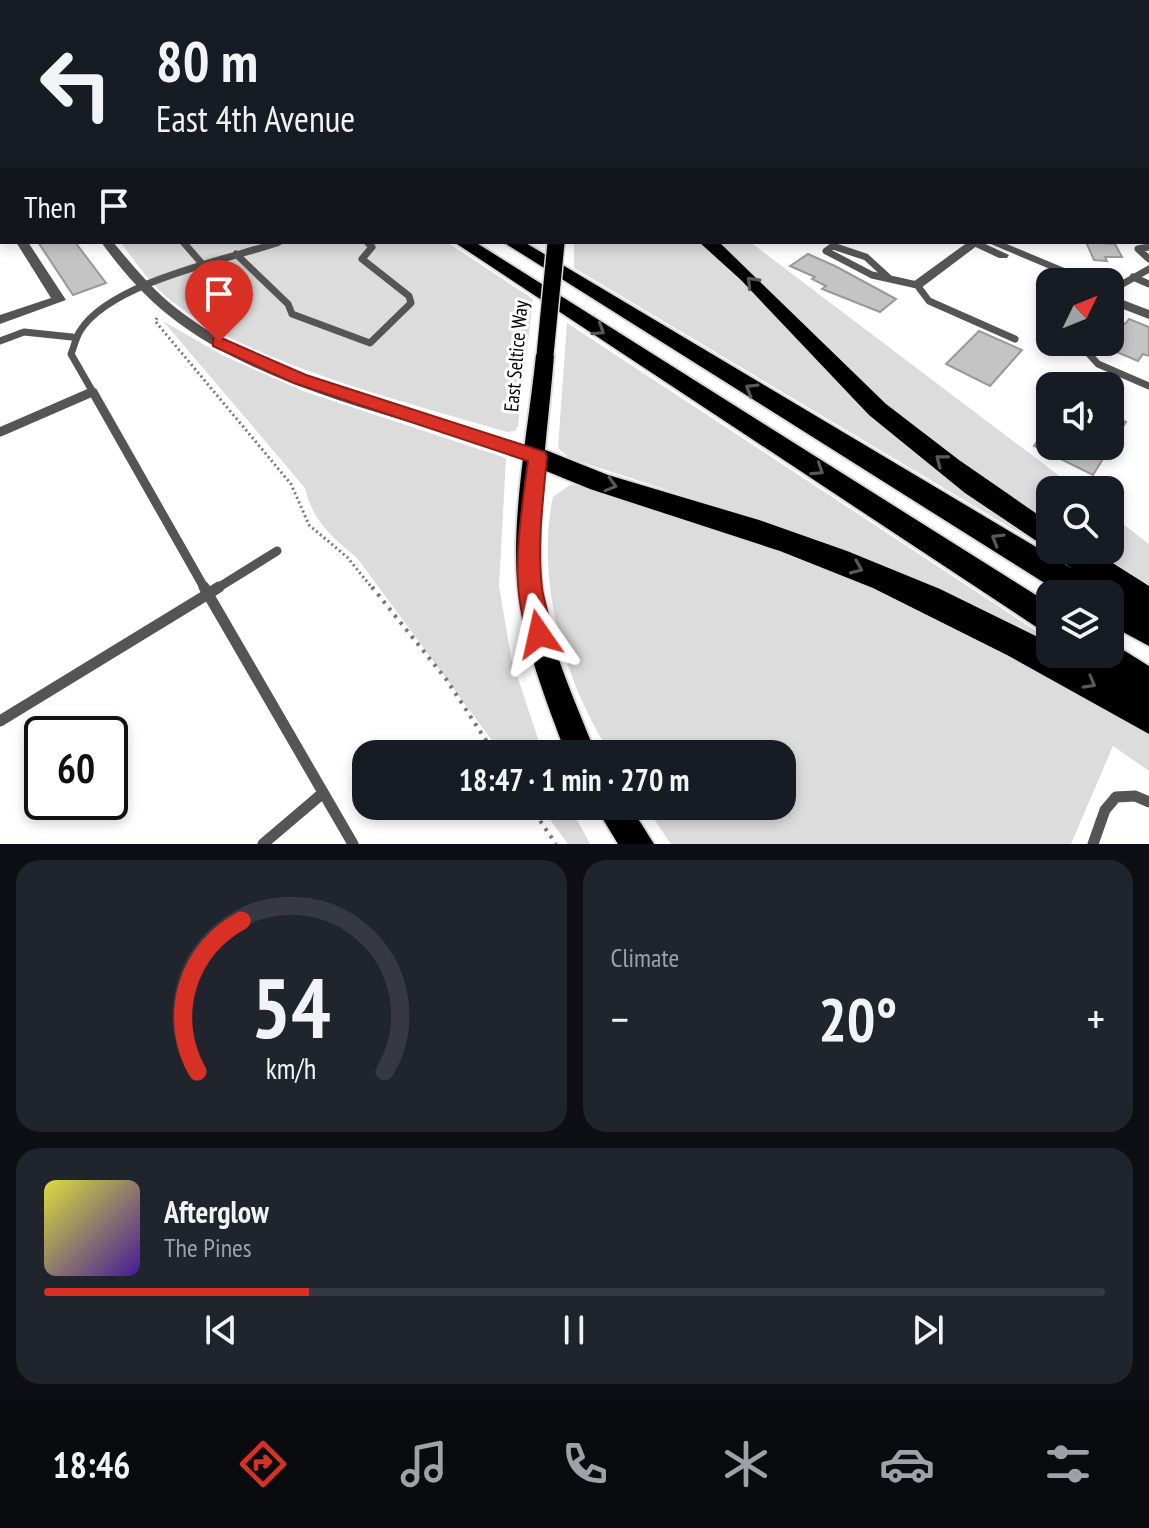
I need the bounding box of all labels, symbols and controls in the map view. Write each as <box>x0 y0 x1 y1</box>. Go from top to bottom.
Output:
text: 80 m <box>156 25 258 97</box>
icon: left <box>24 32 128 136</box>
text: East 4th Avenue <box>156 95 355 142</box>
icon: arrive <box>92 184 136 228</box>
text: Then <box>24 187 76 226</box>
pin <box>185 260 253 342</box>
north arrow <box>1036 268 1124 356</box>
map controls <box>1036 268 1124 668</box>
icon: arrive <box>197 272 241 316</box>
one-way arrow <box>746 277 761 291</box>
street label: East Seltice Way <box>498 299 534 413</box>
one-way arrow <box>590 320 605 335</box>
button: sound <box>1036 372 1124 460</box>
one-way arrow <box>745 384 760 399</box>
one-way arrow <box>935 456 950 470</box>
one-way arrow <box>809 461 824 476</box>
one-way arrow <box>603 475 617 492</box>
button: search <box>1036 476 1124 564</box>
one-way arrow <box>991 533 1006 549</box>
one-way arrow <box>849 559 863 575</box>
button: layers <box>1036 580 1124 668</box>
position arrow <box>497 592 581 676</box>
one-way arrow <box>1082 673 1096 688</box>
speed limit sign: 60 <box>24 716 128 820</box>
text: 18:47 · 1 min · 270 m <box>459 760 689 799</box>
text: Climate <box>611 941 679 974</box>
text: 54 <box>251 953 331 1061</box>
text: 20° <box>818 980 897 1058</box>
text: − <box>611 990 629 1047</box>
text: + <box>1087 990 1105 1047</box>
text: km/h <box>266 1050 317 1087</box>
text: Afterglow <box>164 1192 269 1231</box>
text: The Pines <box>164 1231 252 1264</box>
icon: previous <box>199 1308 243 1352</box>
icon: pause <box>552 1308 596 1352</box>
icon: next <box>906 1308 950 1352</box>
icon: directions <box>235 1436 291 1492</box>
icon: music <box>396 1436 452 1492</box>
icon: phone <box>557 1436 613 1492</box>
icon: climate <box>718 1436 774 1492</box>
icon: car <box>879 1436 935 1492</box>
icon: filters <box>1040 1436 1096 1492</box>
text: 18:46 <box>53 1441 130 1488</box>

